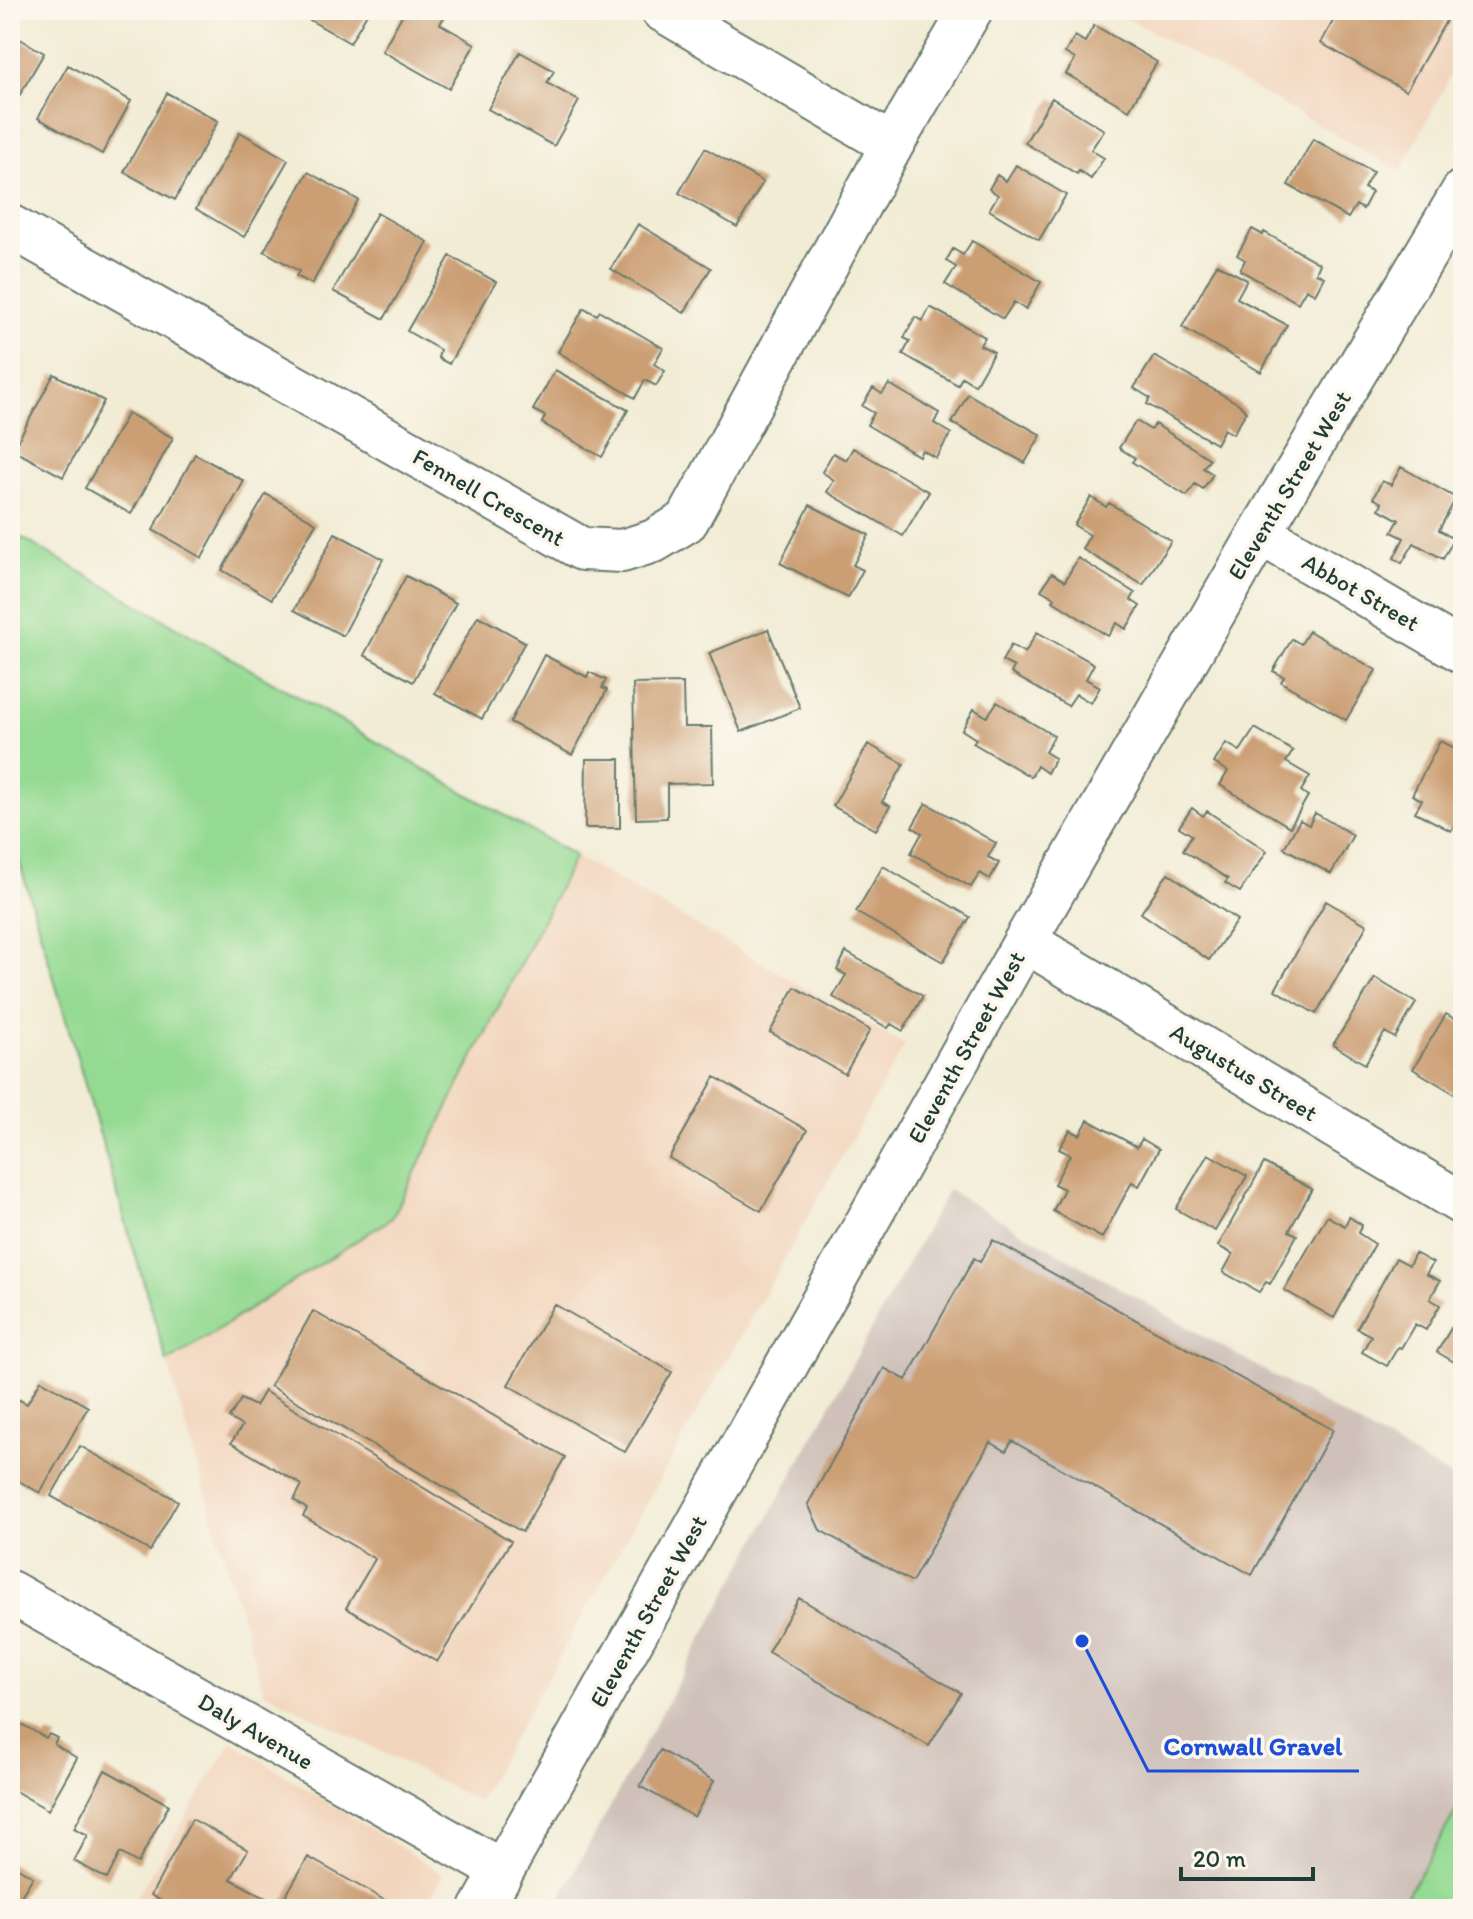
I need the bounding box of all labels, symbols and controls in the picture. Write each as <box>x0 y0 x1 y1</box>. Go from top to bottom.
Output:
street label: Eleventh Street West <box>1221 385 1357 585</box>
street label: Fennell Crescent <box>408 442 570 552</box>
street label: Abbot Street <box>1297 547 1425 637</box>
street label: Eleventh Street West <box>901 946 1031 1148</box>
street label: Augustus Street <box>1165 1017 1323 1127</box>
street label: Eleventh Street West <box>583 1510 713 1712</box>
street label: Daly Avenue <box>193 1686 319 1776</box>
callout: Cornwall Gravel <box>1148 1721 1359 1771</box>
text: Cornwall Gravel <box>1164 1730 1343 1762</box>
scale bar <box>1181 1831 1313 1881</box>
text: 20 m <box>1193 1844 1246 1873</box>

